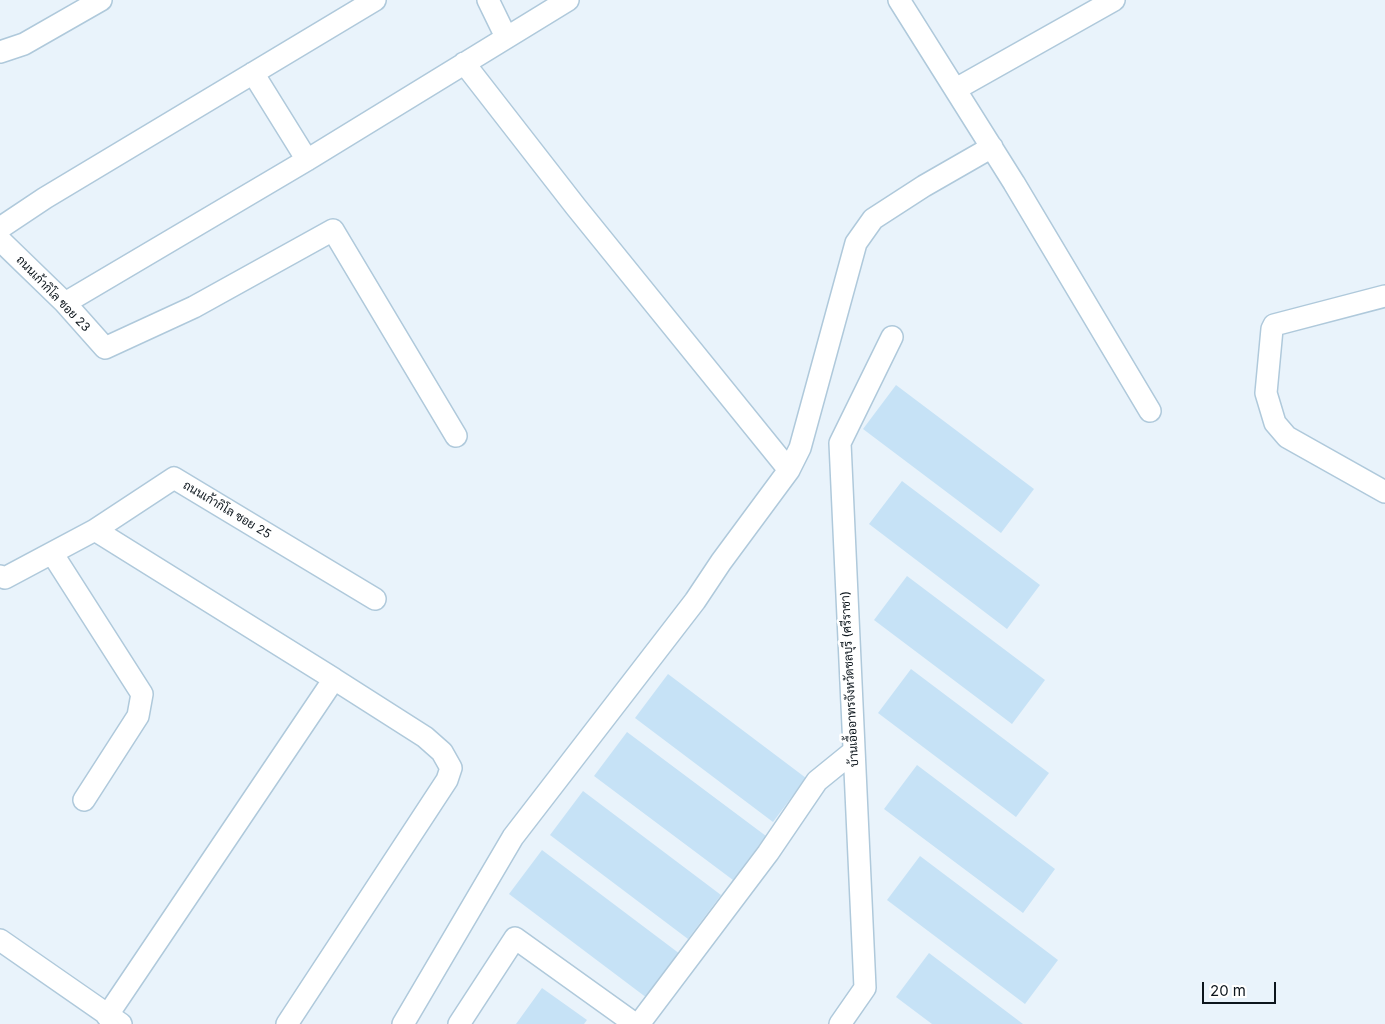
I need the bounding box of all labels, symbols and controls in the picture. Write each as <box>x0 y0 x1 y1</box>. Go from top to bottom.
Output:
street label: ถนนเก้ากิโล ซอย 23 <box>13 253 93 335</box>
street label: ถนนเก้ากิโล ซอย 25 <box>181 478 273 542</box>
street label: บ้านเอื้ออาทรจังหวัดชลบุรี (ศรีราชา) <box>838 591 862 767</box>
scale bar <box>1205 972 1279 1004</box>
text: 20 m <box>1210 981 1246 1000</box>

